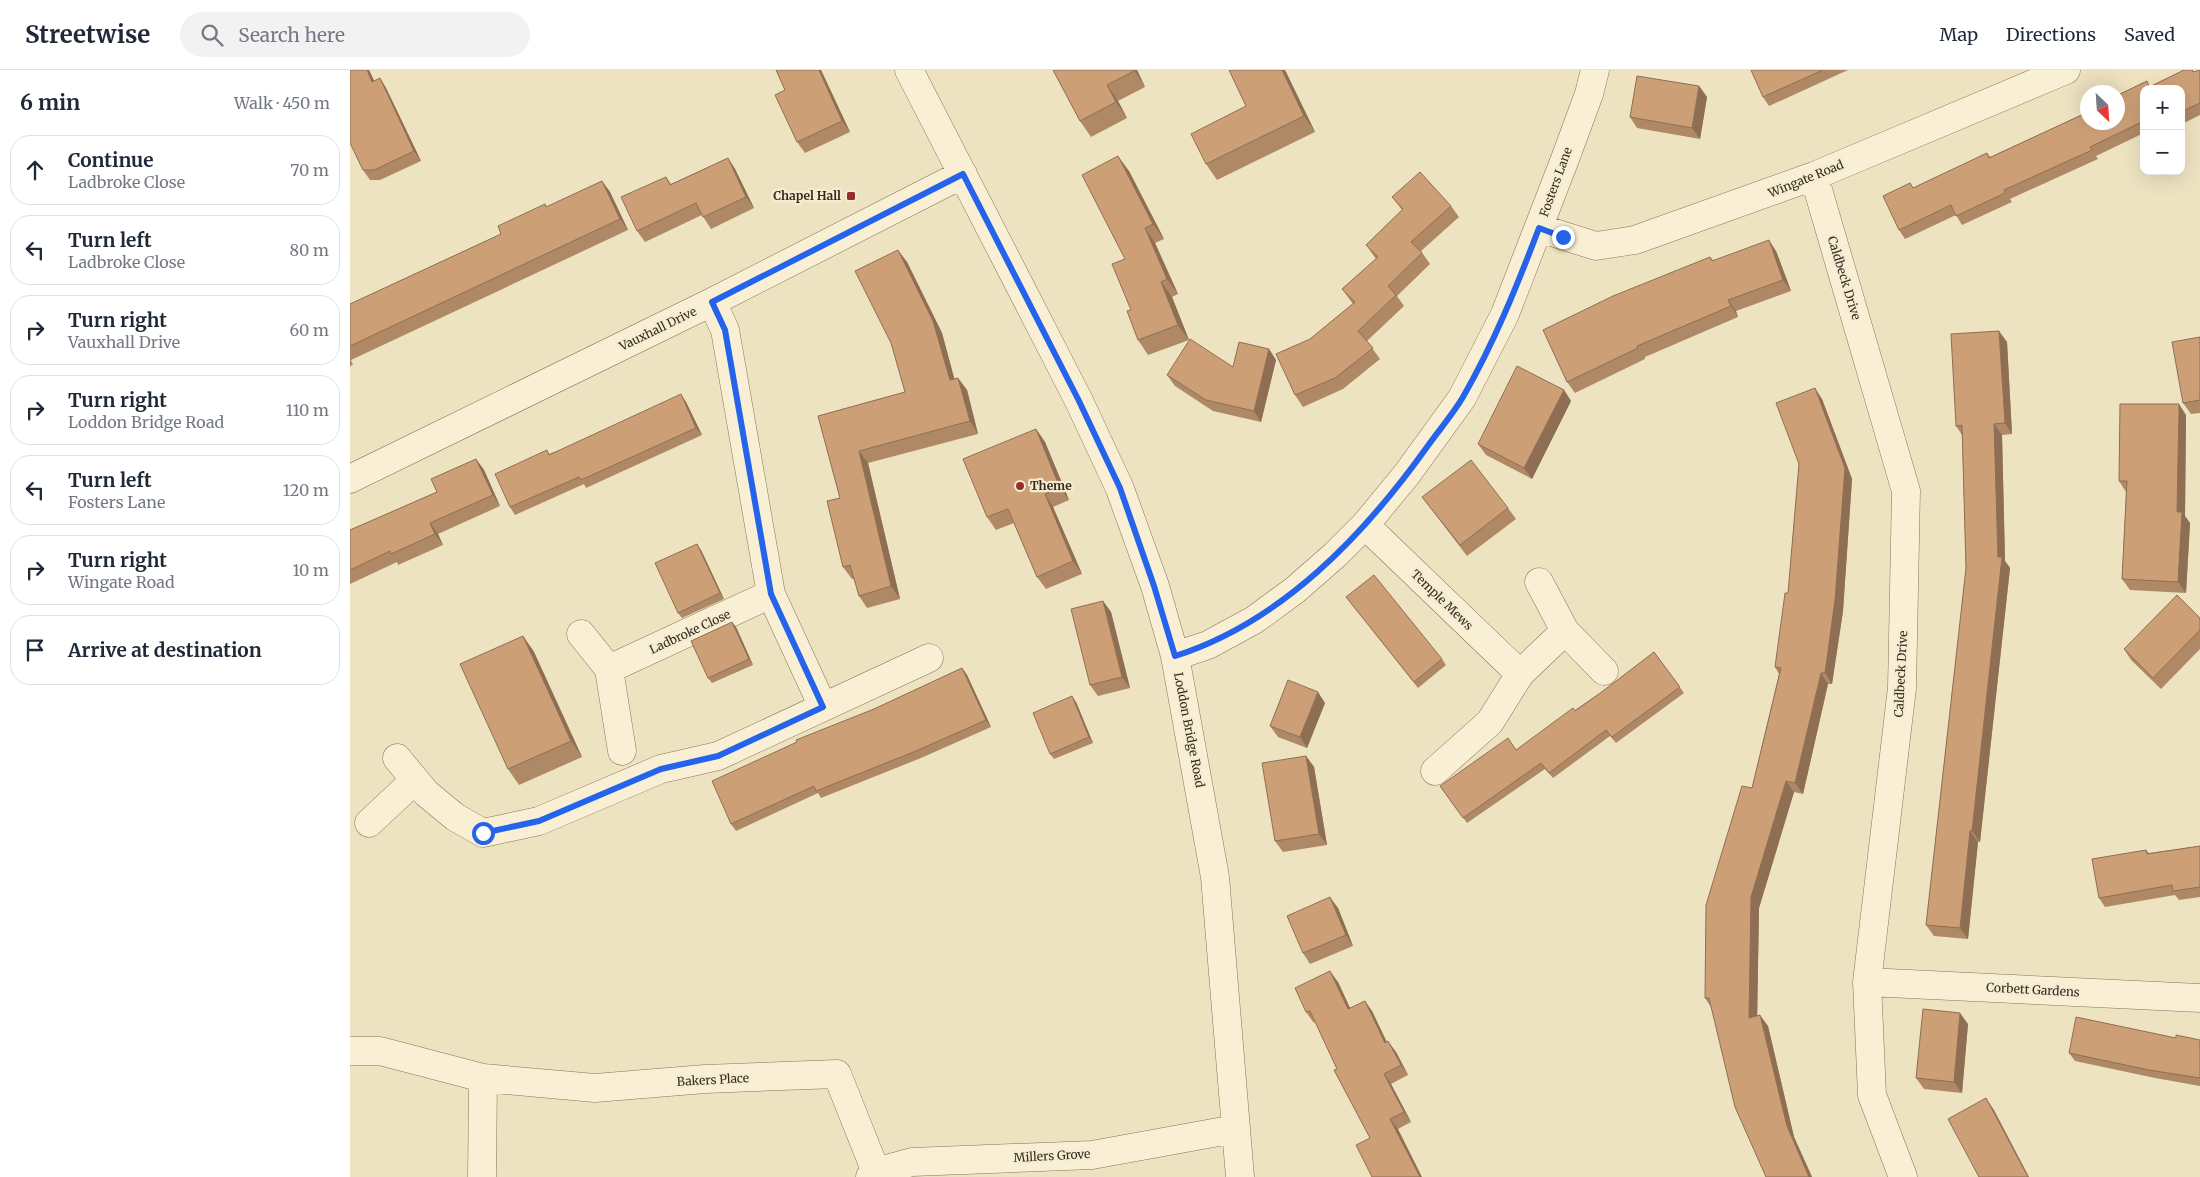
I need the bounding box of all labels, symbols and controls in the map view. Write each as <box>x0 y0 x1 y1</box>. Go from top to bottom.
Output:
search box <box>180 12 530 57</box>
text: Streetwise <box>25 19 150 50</box>
icon: search <box>198 21 226 49</box>
text: Search here <box>238 23 345 47</box>
text: Map <box>1940 23 1978 46</box>
text: Directions <box>2006 23 2096 46</box>
text: Saved <box>2124 23 2175 46</box>
north arrow <box>2080 85 2125 130</box>
map controls <box>2140 85 2185 175</box>
button: + <box>2140 85 2185 130</box>
text: 6 min <box>20 89 80 116</box>
text: Walk · 450 m <box>234 93 330 113</box>
button: − <box>2140 130 2185 175</box>
street label: Fosters Lane <box>1536 145 1575 219</box>
text: Continue <box>68 148 154 172</box>
icon: ahead <box>21 156 49 184</box>
street label: Wingate Road <box>1765 157 1846 201</box>
text: 70 m <box>290 160 329 180</box>
text: Ladbroke Close <box>68 172 185 192</box>
place label: Chapel Hall <box>773 188 841 203</box>
marker: Chapel Hall <box>845 190 857 202</box>
route end <box>1552 226 1575 249</box>
text: Turn left <box>68 228 152 252</box>
street label: Caldbeck Drive <box>1825 234 1864 322</box>
icon: left <box>21 236 49 264</box>
text: 80 m <box>290 240 329 260</box>
text: Ladbroke Close <box>68 252 185 272</box>
street label: Vauxhall Drive <box>616 303 699 354</box>
text: Turn right <box>68 308 167 332</box>
icon: right <box>21 316 49 344</box>
text: 60 m <box>289 320 329 340</box>
text: Vauxhall Drive <box>68 332 180 352</box>
text: Turn right <box>68 388 167 412</box>
icon: right <box>21 396 49 424</box>
text: 110 m <box>286 400 329 420</box>
text: Loddon Bridge Road <box>68 412 224 432</box>
text: Turn left <box>68 468 152 492</box>
icon: left <box>21 476 49 504</box>
place label: Theme <box>1030 478 1072 493</box>
text: 120 m <box>283 480 329 500</box>
marker: Theme <box>1014 480 1026 492</box>
text: Fosters Lane <box>68 492 165 512</box>
text: Turn right <box>68 548 167 572</box>
icon: right <box>21 556 49 584</box>
text: 10 m <box>292 560 329 580</box>
street label: Temple Mews <box>1408 566 1476 633</box>
text: Wingate Road <box>68 572 175 592</box>
street label: Ladbroke Close <box>647 606 733 657</box>
street label: Caldbeck Drive <box>1891 630 1910 718</box>
icon: arrive <box>21 636 49 664</box>
text: Arrive at destination <box>68 638 262 662</box>
street label: Loddon Bridge Road <box>1171 671 1208 789</box>
route start <box>472 822 495 845</box>
street label: Corbett Gardens <box>1986 980 2080 999</box>
street label: Bakers Place <box>676 1070 749 1089</box>
street label: Millers Grove <box>1013 1146 1091 1165</box>

